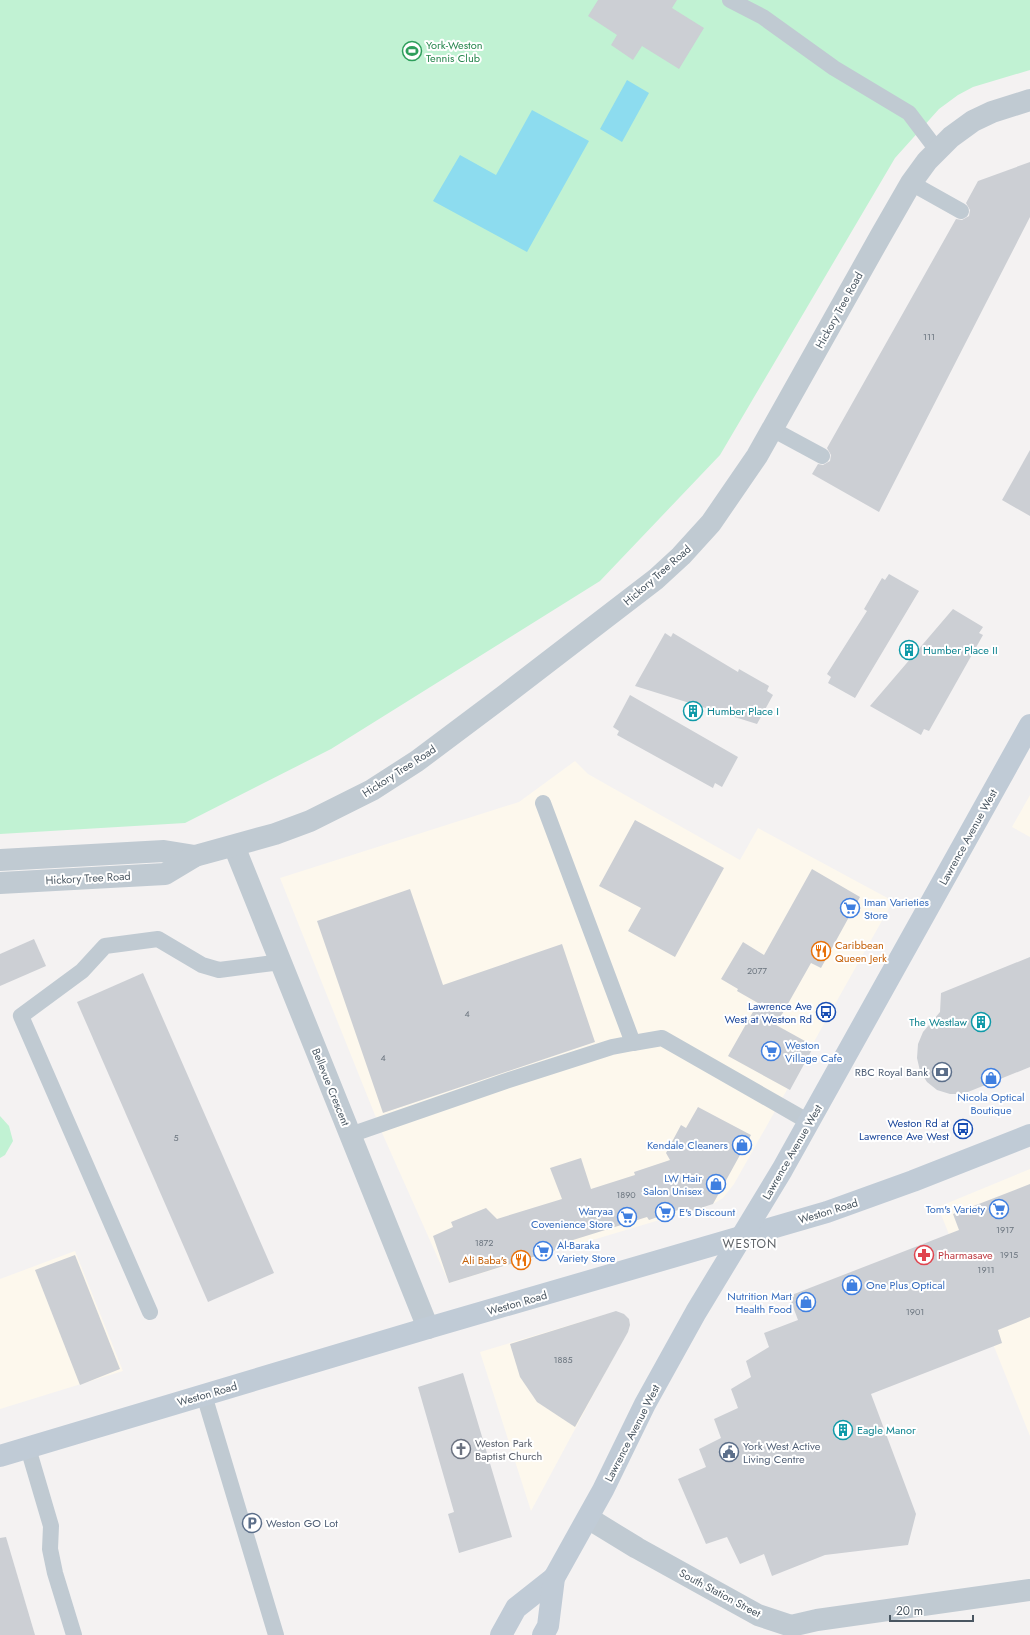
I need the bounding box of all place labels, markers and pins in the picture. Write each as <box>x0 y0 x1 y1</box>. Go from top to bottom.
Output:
place label: York-Weston Tennis Club <box>426 37 483 66</box>
sports icon: York-Weston Tennis Club <box>401 40 423 62</box>
building icon: Humber Place II <box>898 639 920 661</box>
place label: Humber Place II <box>923 642 998 658</box>
building icon: Humber Place I <box>682 700 704 722</box>
place label: Humber Place I <box>707 703 779 719</box>
place label: Iman Varieties Store <box>864 894 930 923</box>
supermarket icon: Iman Varieties Store <box>839 897 861 919</box>
place label: Caribbean Queen Jerk <box>835 937 887 966</box>
restaurant icon: Caribbean Queen Jerk <box>810 940 832 962</box>
place label: Lawrence Ave West at Weston Rd <box>724 998 812 1027</box>
bus stop icon: Lawrence Ave West at Weston Rd <box>815 1001 837 1023</box>
building icon: The Westlaw <box>970 1011 992 1033</box>
place label: The Westlaw <box>909 1014 968 1030</box>
place label: Weston Village Cafe <box>785 1037 843 1066</box>
supermarket icon: Weston Village Cafe <box>760 1040 782 1062</box>
bank icon: RBC Royal Bank <box>931 1061 953 1083</box>
place label: RBC Royal Bank <box>855 1064 928 1080</box>
shop icon: Nicola Optical Boutique <box>980 1067 1002 1089</box>
place label: Nicola Optical Boutique <box>957 1089 1025 1118</box>
place label: Weston Rd at Lawrence Ave West <box>859 1115 949 1144</box>
bus stop icon: Weston Rd at Lawrence Ave West <box>952 1118 974 1140</box>
shop icon: Kendale Cleaners <box>731 1134 753 1156</box>
place label: Kendale Cleaners <box>647 1137 729 1153</box>
place label: LW Hair Salon Unisex <box>643 1170 702 1199</box>
shop icon: LW Hair Salon Unisex <box>705 1173 727 1195</box>
supermarket icon: Tom's Variety <box>988 1198 1010 1220</box>
supermarket icon: E's Discount <box>654 1201 676 1223</box>
place label: Tom's Variety <box>926 1201 985 1217</box>
place label: Waryaa Covenience Store <box>531 1203 613 1232</box>
place label: E's Discount <box>679 1204 735 1220</box>
supermarket icon: Waryaa Covenience Store <box>616 1206 638 1228</box>
place label: Al-Baraka Variety Store <box>557 1237 616 1266</box>
supermarket icon: Al-Baraka Variety Store <box>532 1240 554 1262</box>
pharmacy icon: Pharmasave <box>913 1244 935 1266</box>
place label: Pharmasave <box>938 1247 993 1263</box>
restaurant icon: Ali Baba's <box>510 1249 532 1271</box>
place label: Ali Baba's <box>462 1252 508 1268</box>
shop icon: One Plus Optical <box>841 1274 863 1296</box>
place label: One Plus Optical <box>866 1277 945 1293</box>
place label: Nutrition Mart Health Food <box>727 1288 792 1317</box>
shop icon: Nutrition Mart Health Food <box>795 1291 817 1313</box>
building icon: Eagle Manor <box>832 1419 854 1441</box>
place label: Eagle Manor <box>857 1422 916 1438</box>
place label: Weston Park Baptist Church <box>475 1435 542 1464</box>
church icon: Weston Park Baptist Church <box>450 1438 472 1460</box>
place label: York West Active Living Centre <box>743 1438 821 1467</box>
public building icon: York West Active Living Centre <box>718 1441 740 1463</box>
parking icon: Weston GO Lot <box>241 1512 263 1534</box>
place label: Weston GO Lot <box>266 1515 338 1531</box>

